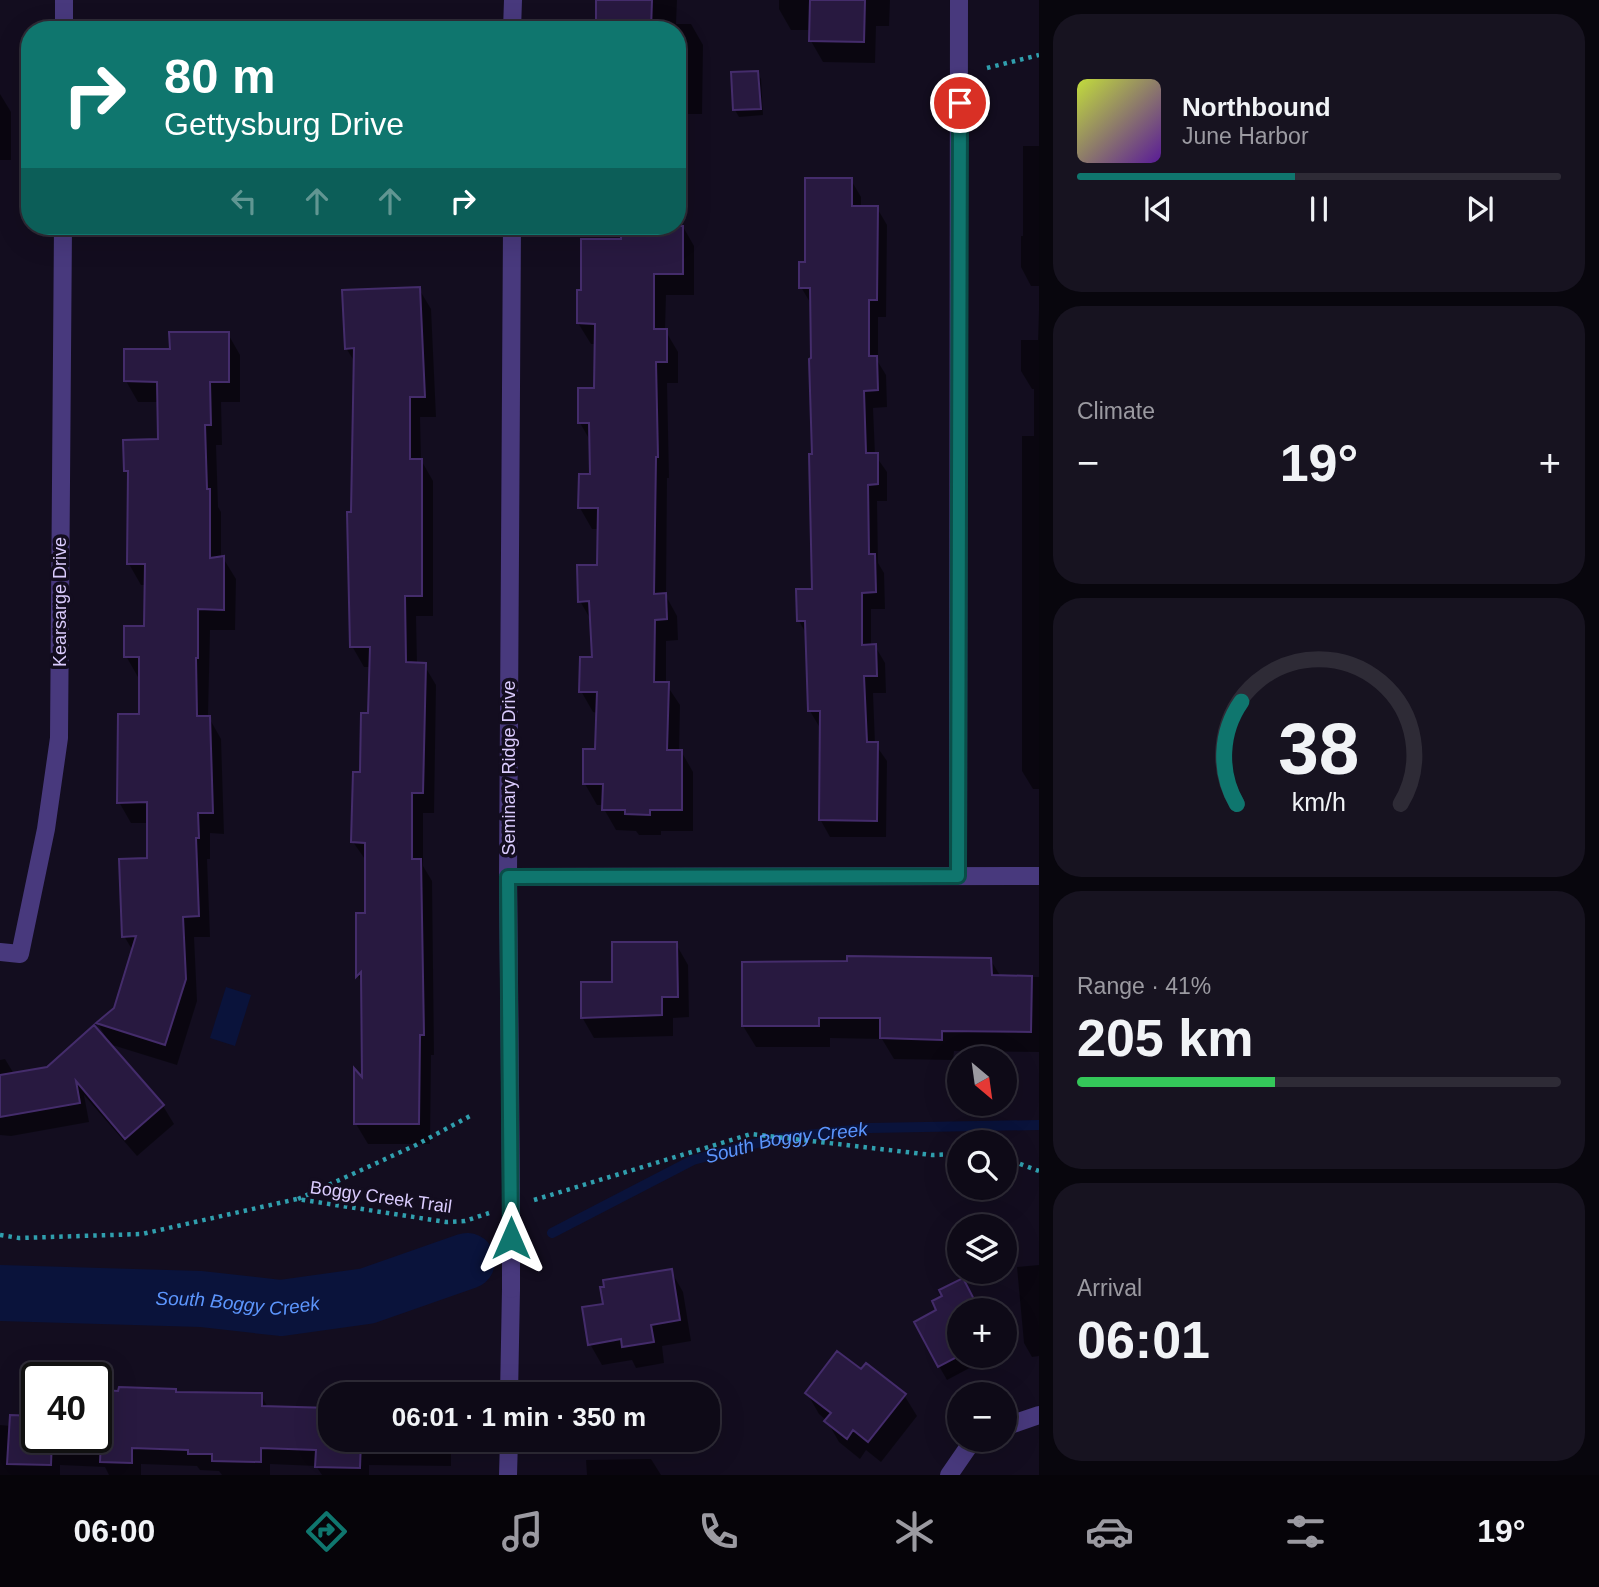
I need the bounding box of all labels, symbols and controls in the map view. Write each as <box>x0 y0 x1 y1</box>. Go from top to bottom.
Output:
icon: right <box>49 49 140 140</box>
text: 80 m <box>164 49 276 103</box>
pin <box>930 73 990 133</box>
icon: arrive <box>941 84 979 122</box>
text: Northbound <box>1182 92 1331 122</box>
text: Gettysburg Drive <box>164 106 404 142</box>
text: June Harbor <box>1182 123 1309 149</box>
icon: left <box>225 182 263 220</box>
icon: ahead <box>298 182 336 220</box>
icon: ahead <box>371 182 409 220</box>
icon: right <box>444 182 482 220</box>
icon: previous <box>1139 190 1177 228</box>
icon: pause <box>1300 190 1338 228</box>
icon: next <box>1461 190 1499 228</box>
text: Climate <box>1077 398 1155 424</box>
text: 19° <box>1280 434 1358 492</box>
text: − <box>1077 442 1099 484</box>
text: + <box>1539 442 1561 484</box>
street label: Kearsarge Drive <box>50 537 70 667</box>
street label: Seminary Ridge Drive <box>499 680 519 856</box>
text: 38 <box>1279 708 1359 789</box>
text: km/h <box>1292 787 1346 815</box>
text: Range · 41% <box>1077 973 1211 999</box>
text: 205 km <box>1077 1009 1253 1067</box>
north arrow <box>947 1046 1017 1116</box>
map controls <box>947 1046 1017 1452</box>
water label: South Boggy Creek <box>703 1118 870 1167</box>
button: search <box>947 1130 1017 1200</box>
street label: Boggy Creek Trail <box>309 1177 453 1217</box>
position arrow <box>474 1201 548 1275</box>
button: layers <box>947 1214 1017 1284</box>
text: Arrival <box>1077 1275 1142 1301</box>
water label: South Boggy Creek <box>155 1288 322 1319</box>
button: + <box>947 1298 1017 1368</box>
text: 06:01 <box>1077 1311 1210 1369</box>
speed limit sign: 40 <box>21 1362 112 1453</box>
button: − <box>947 1382 1017 1452</box>
text: 06:01 · 1 min · 350 m <box>392 1402 646 1432</box>
icon: directions <box>302 1507 351 1556</box>
icon: music <box>498 1507 547 1556</box>
icon: phone <box>694 1507 743 1556</box>
icon: climate <box>890 1507 939 1556</box>
icon: car <box>1085 1507 1134 1556</box>
icon: filters <box>1281 1507 1330 1556</box>
text: 06:00 <box>73 1513 155 1549</box>
text: 19° <box>1477 1513 1526 1549</box>

